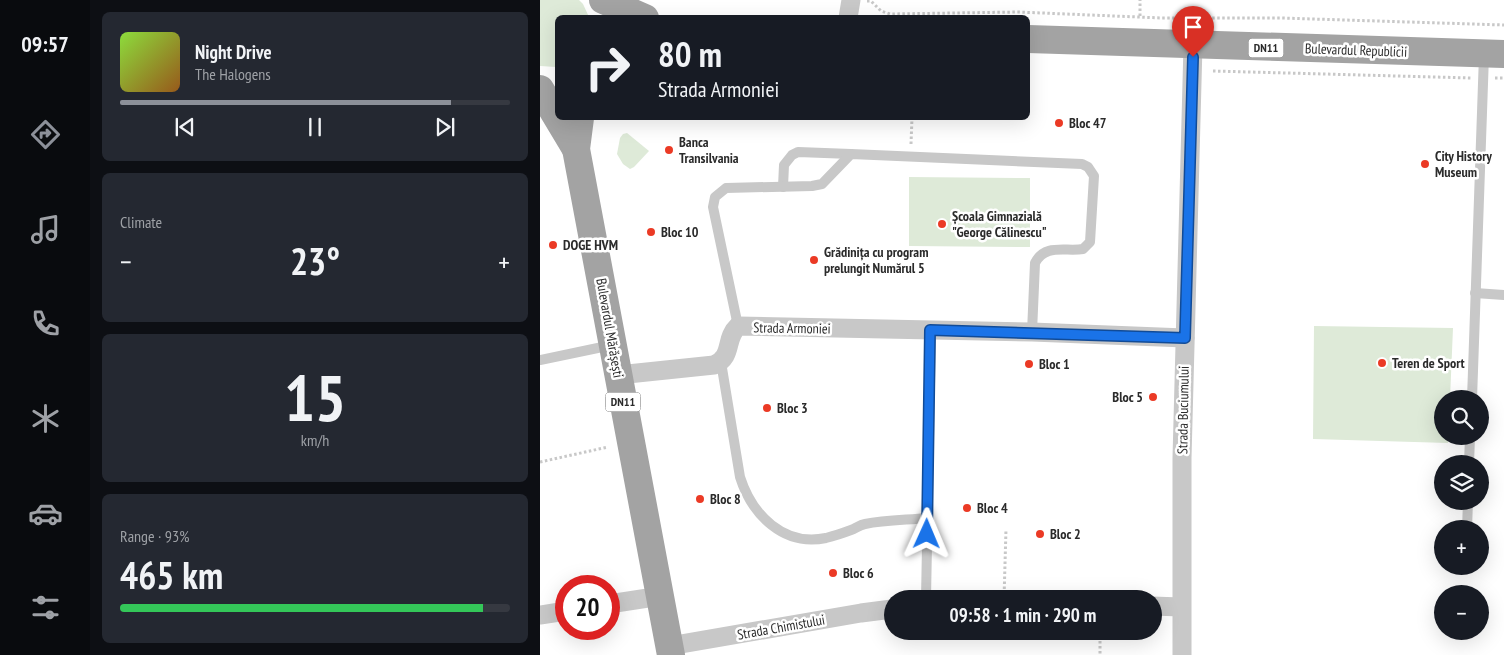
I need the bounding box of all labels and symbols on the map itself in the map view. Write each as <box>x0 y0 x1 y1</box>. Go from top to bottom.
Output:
pin <box>1172 6 1214 57</box>
road number: DN11 <box>1248 38 1284 58</box>
street label: Bulevardul Republicii <box>1305 39 1407 61</box>
place label: Bloc 47 <box>1069 114 1107 132</box>
marker: Bloc 47 <box>1053 117 1065 129</box>
place label: Banca Transilvania <box>679 133 739 167</box>
marker: Banca Transilvania <box>663 144 675 156</box>
place label: City History Museum <box>1435 147 1492 181</box>
marker: City History Museum <box>1419 158 1431 170</box>
place label: Școala Gimnazială "George Călinescu" <box>952 207 1047 241</box>
marker: Școala Gimnazială "George Călinescu" <box>936 218 948 230</box>
place label: Bloc 10 <box>661 223 699 241</box>
marker: Bloc 10 <box>645 226 657 238</box>
place label: DOGE HVM <box>563 236 618 254</box>
marker: DOGE HVM <box>547 239 559 251</box>
place label: Grădinița cu program prelungit Numărul 5 <box>824 243 928 277</box>
marker: Grădinița cu program prelungit Numărul 5 <box>808 254 820 266</box>
street label: Bulevardul Mărășești <box>592 277 628 379</box>
street label: Strada Armoniei <box>753 318 831 338</box>
place label: Teren de Sport <box>1392 354 1465 372</box>
place label: Bloc 1 <box>1039 355 1070 373</box>
marker: Teren de Sport <box>1376 357 1388 369</box>
marker: Bloc 1 <box>1023 358 1035 370</box>
street label: Strada Buciumului <box>1173 366 1193 454</box>
place label: Bloc 5 <box>1112 388 1143 406</box>
marker: Bloc 5 <box>1147 391 1159 403</box>
road number: DN11 <box>606 392 640 412</box>
place label: Bloc 3 <box>777 399 808 417</box>
marker: Bloc 3 <box>761 402 773 414</box>
place label: Bloc 8 <box>710 490 741 508</box>
marker: Bloc 8 <box>694 493 706 505</box>
place label: Bloc 4 <box>977 499 1008 517</box>
marker: Bloc 4 <box>961 502 973 514</box>
position arrow <box>900 507 952 559</box>
place label: Bloc 2 <box>1050 525 1081 543</box>
marker: Bloc 2 <box>1034 528 1046 540</box>
place label: Bloc 6 <box>843 564 874 582</box>
marker: Bloc 6 <box>827 567 839 579</box>
speed limit sign: 20 <box>555 575 620 640</box>
street label: Strada Chimistului <box>736 610 826 644</box>

